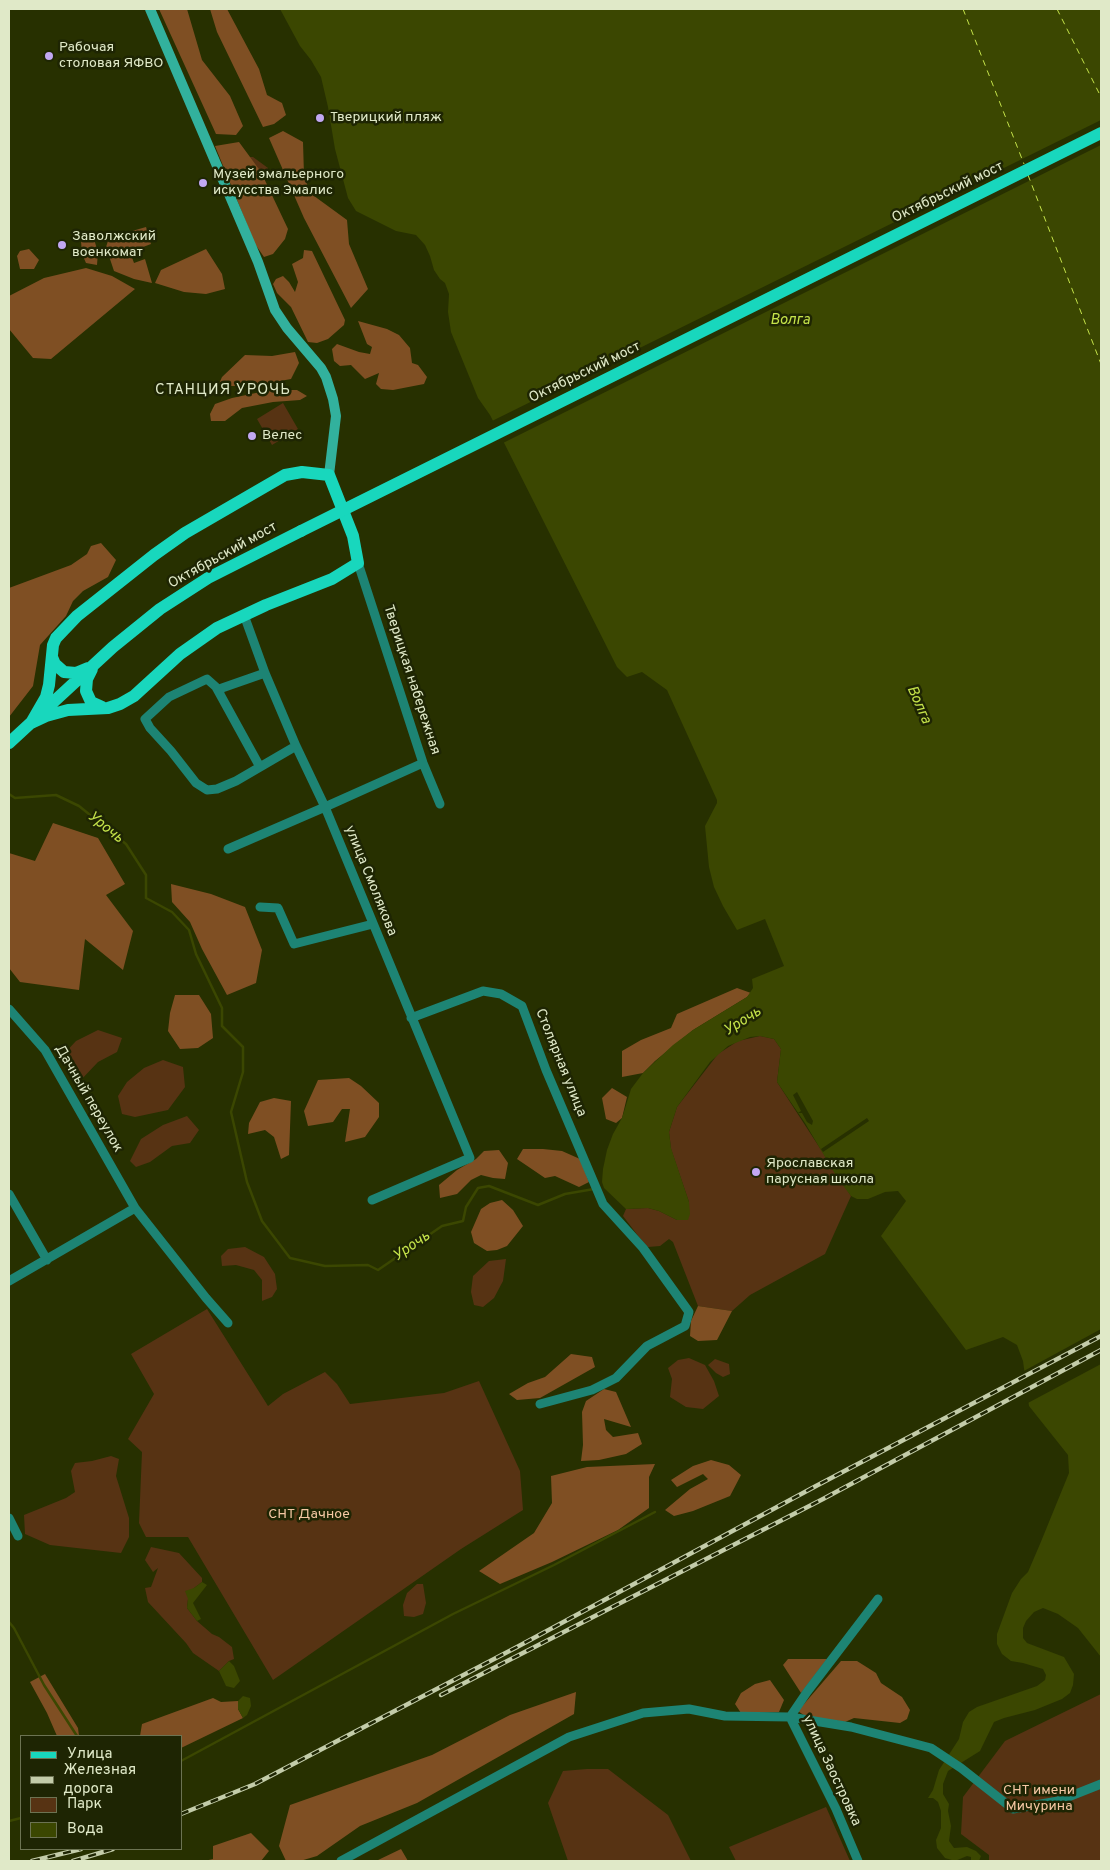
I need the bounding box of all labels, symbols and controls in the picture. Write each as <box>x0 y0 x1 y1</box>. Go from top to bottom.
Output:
place label: Рабочая столовая ЯФВО <box>59 40 164 72</box>
marker: Рабочая столовая ЯФВО <box>43 50 55 62</box>
place label: Тверицкий пляж <box>330 110 442 126</box>
marker: Тверицкий пляж <box>314 112 326 124</box>
street label: Октябрьский мост <box>890 159 1006 227</box>
place label: Музей эмальерного искусства Эмалис <box>213 167 344 200</box>
marker: Музей эмальерного искусства Эмалис <box>197 177 209 189</box>
place label: Заволжский военкомат <box>72 229 156 262</box>
marker: Заволжский военкомат <box>56 239 68 251</box>
water label: Волга <box>770 312 810 330</box>
street label: Октябрьский мост <box>527 339 643 407</box>
district label: СТАНЦИЯ УРОЧЬ <box>153 382 293 400</box>
place label: Велес <box>262 428 302 444</box>
marker: Велес <box>246 430 258 442</box>
street label: Октябрьский мост <box>166 519 280 593</box>
street label: Тверицкая набережная <box>379 603 443 757</box>
water label: Волга <box>902 683 934 727</box>
water label: Урочь <box>83 808 127 848</box>
street label: улица Смолякова <box>340 823 400 939</box>
water label: Урочь <box>721 1003 765 1041</box>
street label: Столярная улица <box>531 1007 589 1119</box>
street label: Дачный переулок <box>50 1042 126 1156</box>
place label: Ярославская парусная школа <box>766 1156 874 1188</box>
marker: Ярославская парусная школа <box>750 1166 762 1178</box>
water label: Урочь <box>390 1228 434 1266</box>
park label: СНТ Дачное <box>268 1507 350 1523</box>
street label: улица Заостровка <box>798 1713 864 1829</box>
legend <box>20 1735 182 1850</box>
text: Улица <box>67 1745 112 1764</box>
text: Железная дорога <box>64 1761 136 1799</box>
park label: СНТ имени Мичурина <box>1003 1783 1075 1815</box>
text: Парк <box>67 1795 102 1814</box>
text: Вода <box>67 1820 103 1839</box>

